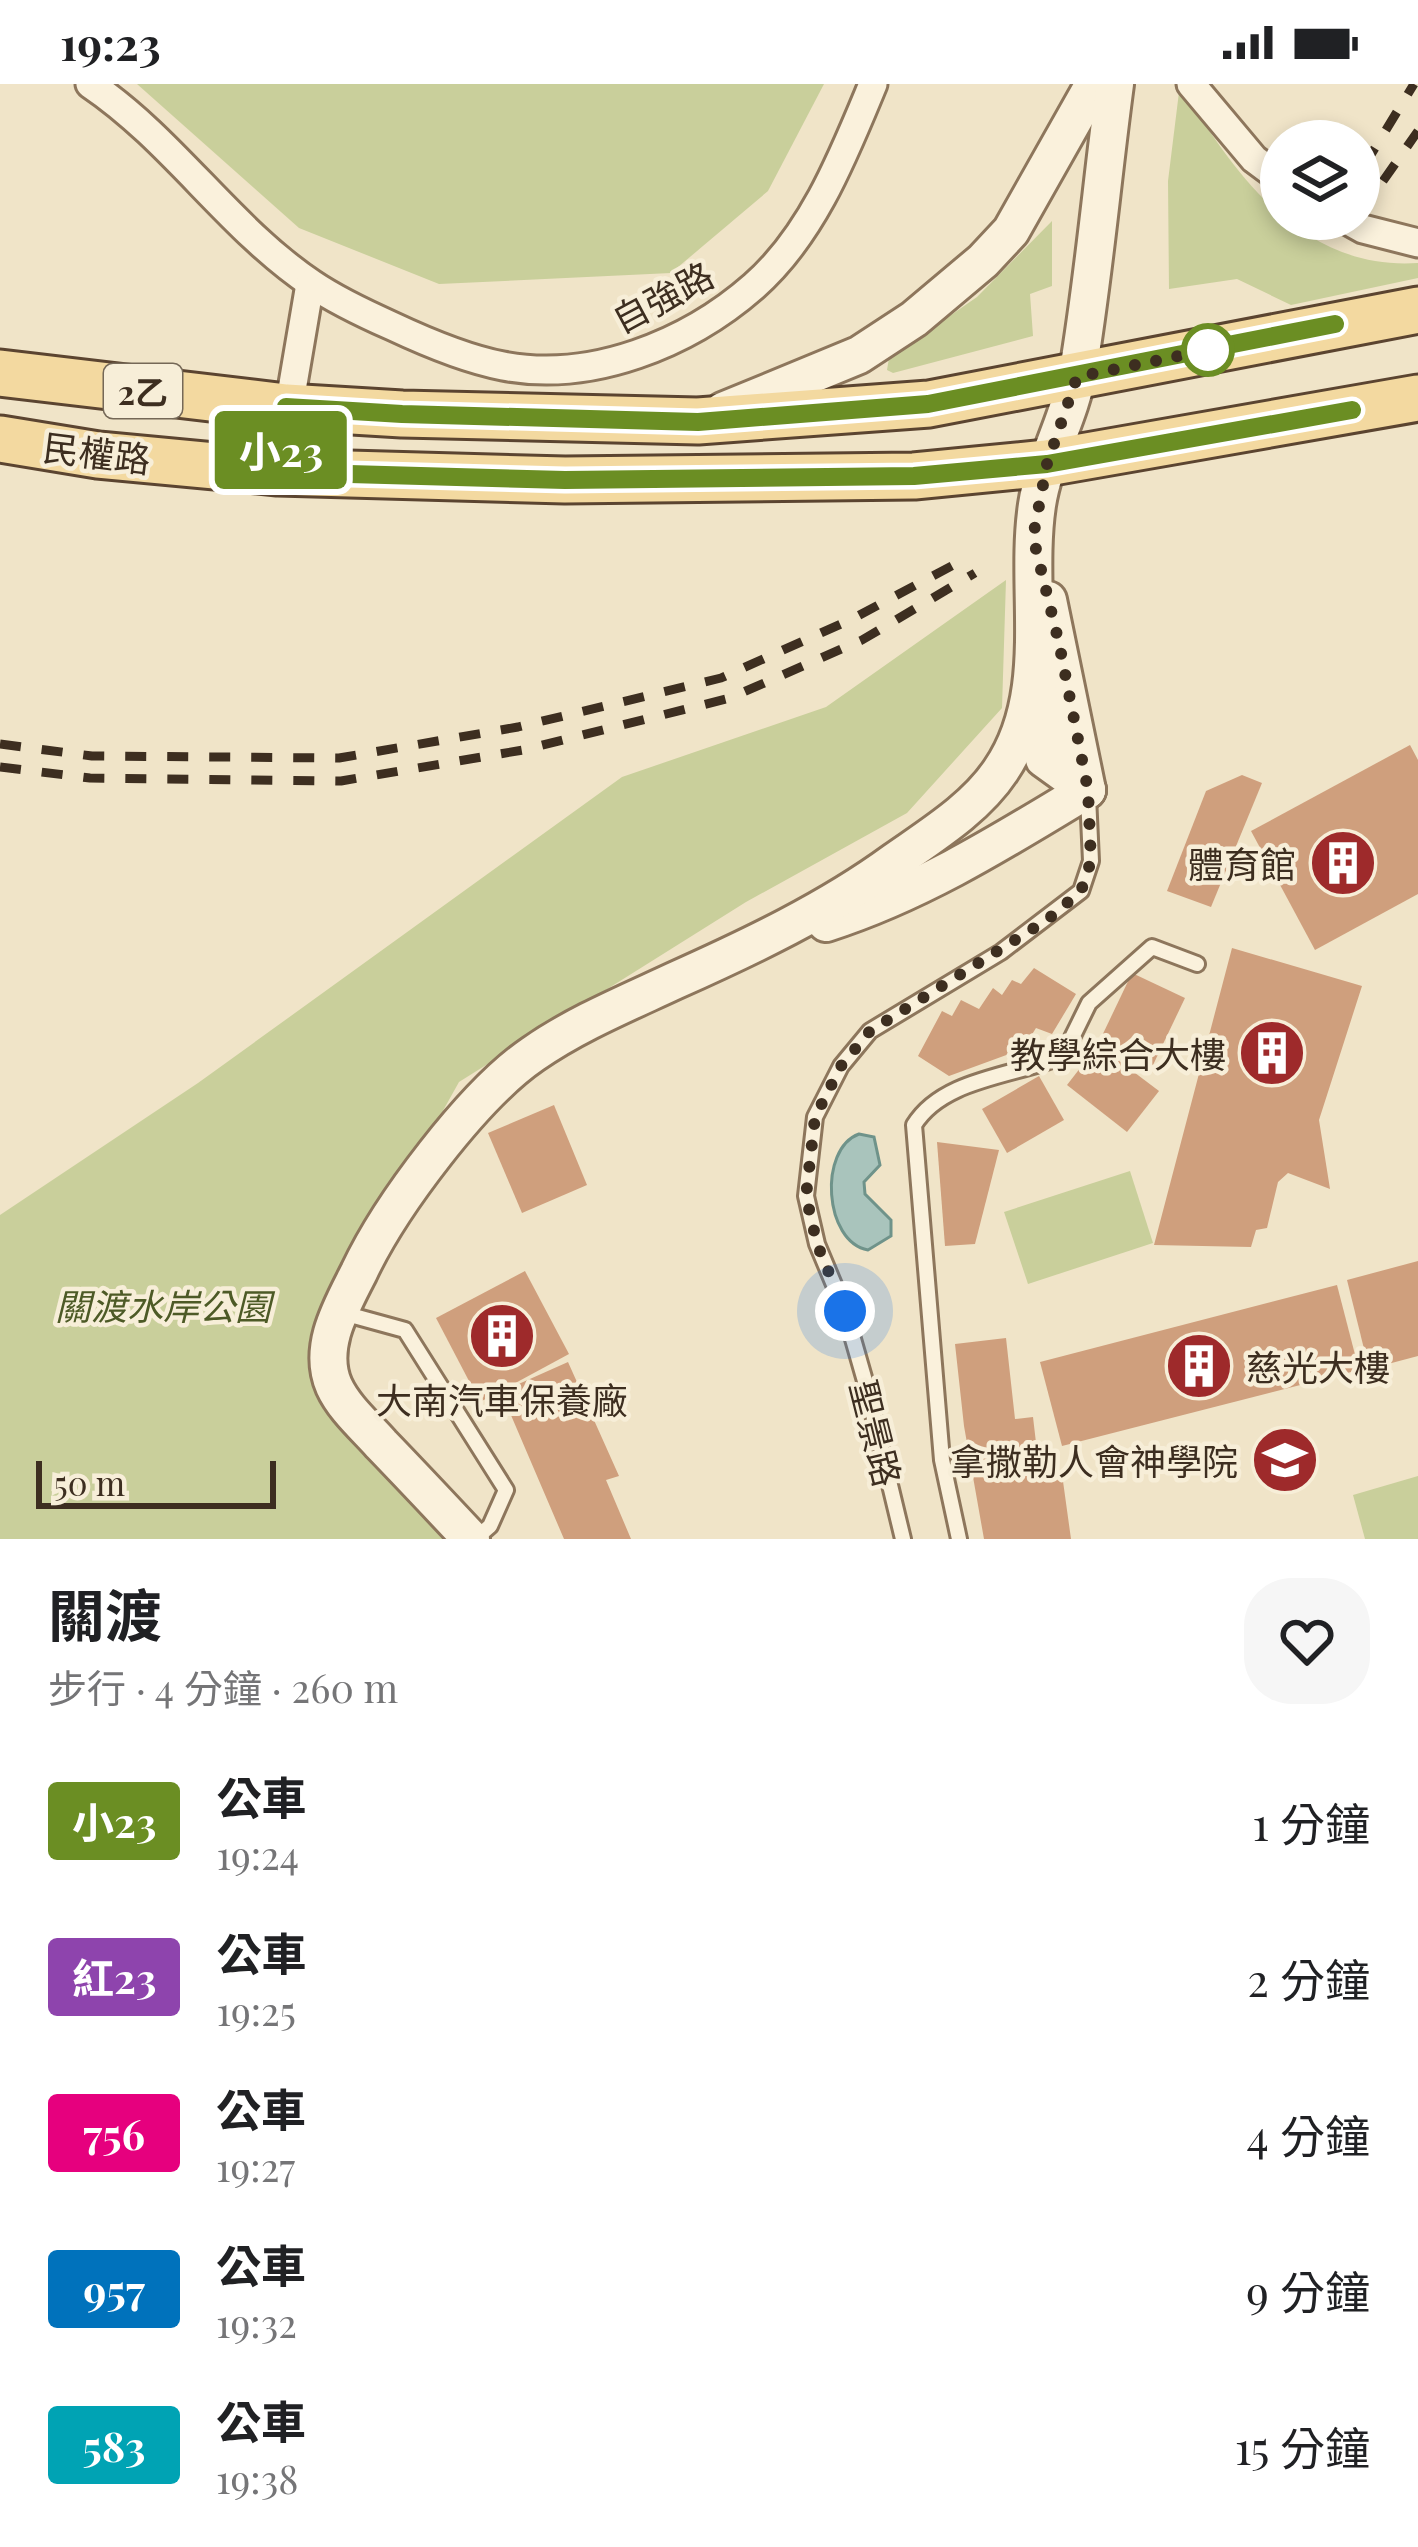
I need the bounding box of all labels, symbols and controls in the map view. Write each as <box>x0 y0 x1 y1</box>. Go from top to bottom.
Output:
text: 19:23 <box>60 12 161 72</box>
map controls <box>1260 120 1380 240</box>
button: layers <box>1260 120 1380 240</box>
street label: 自強路 <box>603 249 721 343</box>
unlabelled marker <box>1183 325 1233 375</box>
road number: 2乙 <box>104 364 182 418</box>
line badge: 小23 <box>212 411 350 489</box>
street label: 民權路 <box>40 422 154 482</box>
text: 小23 <box>239 422 323 478</box>
building icon: 體育館 <box>1308 828 1378 898</box>
place label: 體育館 <box>1188 839 1296 887</box>
building icon: 教學綜合大樓 <box>1237 1018 1307 1088</box>
place label: 教學綜合大樓 <box>1010 1029 1226 1077</box>
park label: 關渡水岸公園 <box>55 1281 276 1329</box>
your location <box>815 1281 875 1341</box>
building icon: 大南汽車保養廠 <box>467 1301 537 1371</box>
building icon: 慈光大樓 <box>1164 1331 1234 1401</box>
place label: 慈光大樓 <box>1246 1342 1390 1390</box>
place label: 大南汽車保養廠 <box>376 1375 628 1423</box>
street label: 聖景路 <box>841 1375 913 1491</box>
school or university icon: 拿撒勒人會神學院 <box>1250 1425 1320 1495</box>
place label: 拿撒勒人會神學院 <box>950 1436 1238 1484</box>
scale bar <box>36 1455 276 1508</box>
text: 50 m <box>54 1460 125 1504</box>
text: 關渡 <box>48 1575 162 1651</box>
button: heart <box>1244 1578 1370 1704</box>
text: 步行 · 4 分鐘 · 260 m <box>48 1661 398 1713</box>
text: 公車 <box>216 1766 306 1826</box>
text: 1 分鐘 <box>1252 1792 1370 1852</box>
text: 小23 <box>72 1793 156 1849</box>
text: 19:24 <box>216 1828 299 1880</box>
text: 公車 <box>216 1922 306 1982</box>
text: 2 分鐘 <box>1247 1948 1370 2008</box>
text: 紅23 <box>72 1949 156 2005</box>
text: 19:25 <box>216 1984 296 2036</box>
text: 公車 <box>216 2078 306 2138</box>
text: 4 分鐘 <box>1247 2104 1370 2164</box>
text: 756 <box>83 2105 145 2161</box>
text: 19:27 <box>216 2140 295 2192</box>
text: 公車 <box>216 2234 306 2294</box>
text: 9 分鐘 <box>1246 2260 1370 2320</box>
text: 957 <box>83 2261 145 2317</box>
text: 19:32 <box>216 2296 297 2348</box>
text: 公車 <box>216 2390 306 2450</box>
text: 15 分鐘 <box>1235 2416 1370 2476</box>
text: 583 <box>83 2417 145 2473</box>
text: 19:38 <box>216 2452 299 2504</box>

